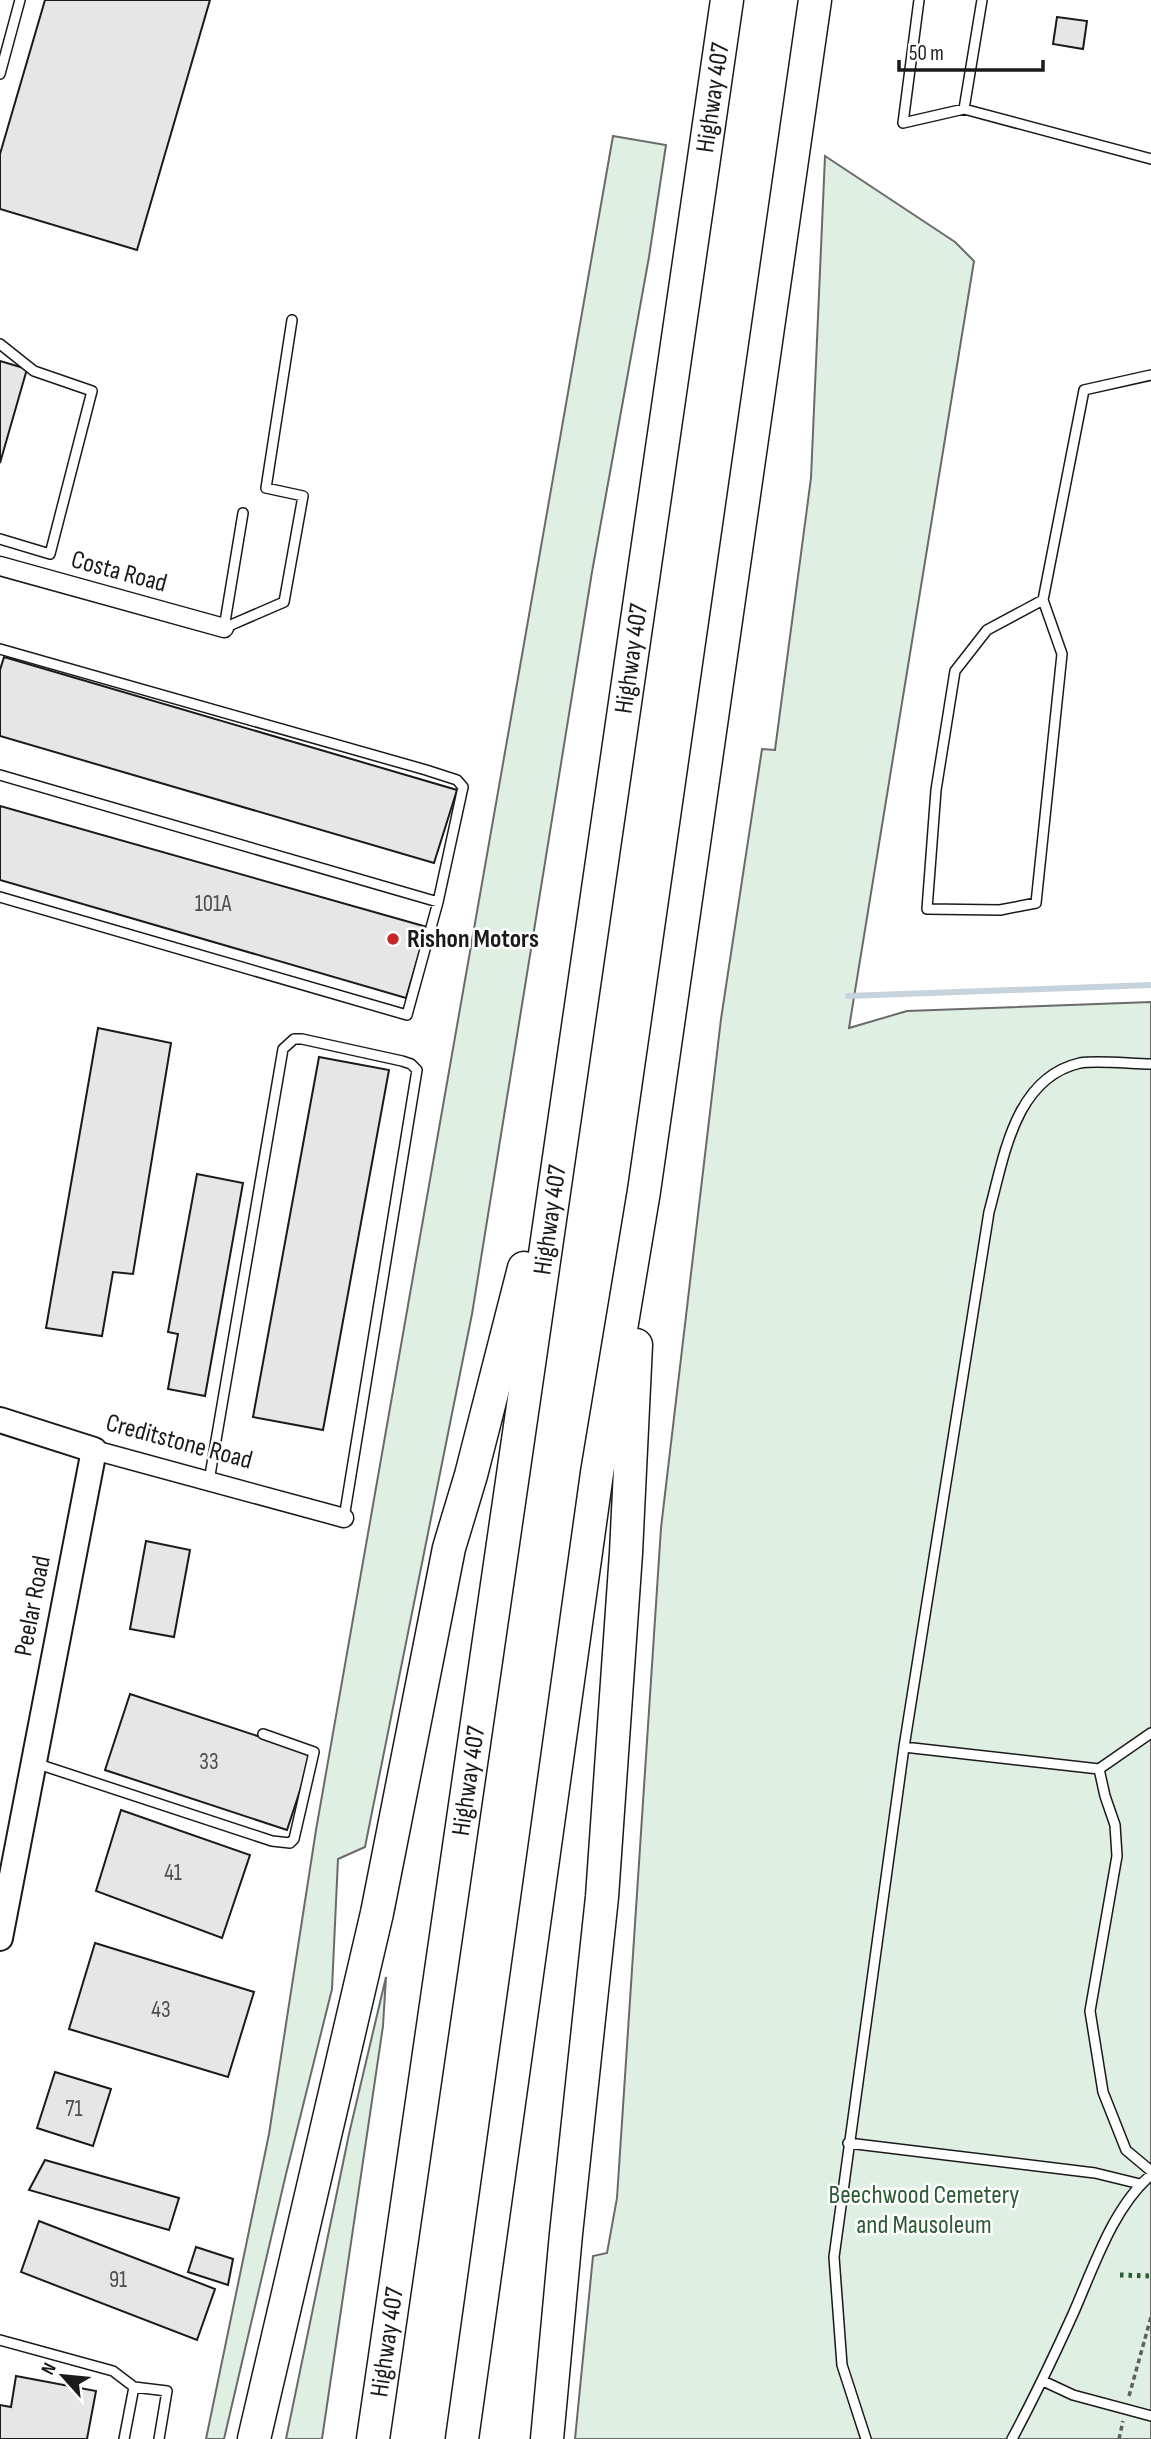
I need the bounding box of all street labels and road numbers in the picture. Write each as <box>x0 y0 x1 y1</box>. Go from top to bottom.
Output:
street label: Highway 407 <box>690 40 736 155</box>
street label: Costa Road <box>68 544 170 600</box>
street label: Highway 407 <box>608 601 655 716</box>
street label: Highway 407 <box>527 1162 573 1277</box>
street label: Creditstone Road <box>102 1408 256 1476</box>
street label: Peelar Road <box>8 1553 58 1659</box>
street label: Highway 407 <box>445 1723 492 1838</box>
street label: Highway 407 <box>364 2284 410 2399</box>

